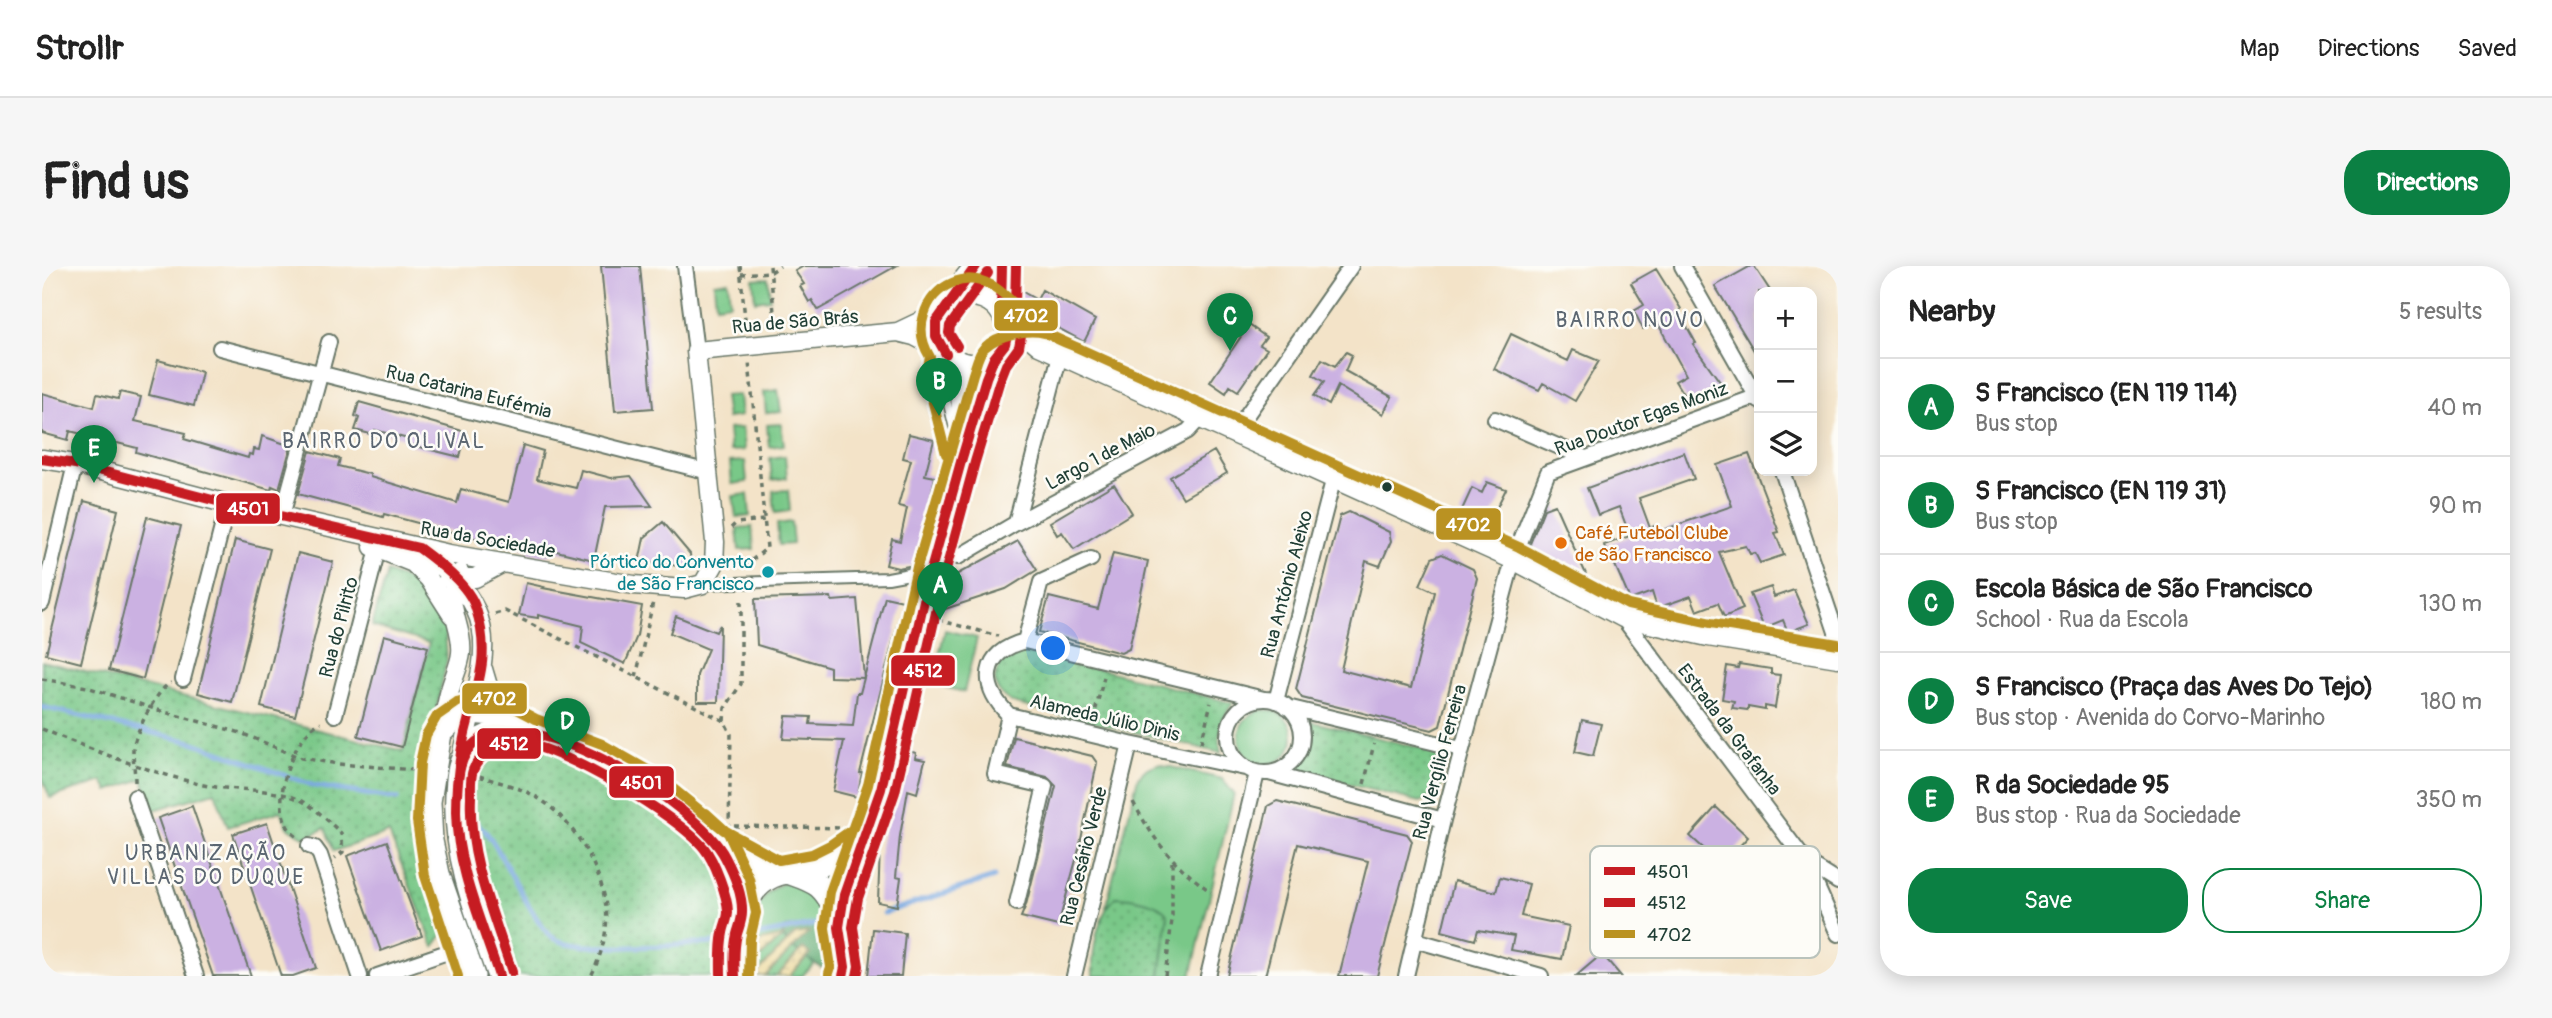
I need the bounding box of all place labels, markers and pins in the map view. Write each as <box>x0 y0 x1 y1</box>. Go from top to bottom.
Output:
pin: C <box>1207 293 1253 351</box>
pin: B <box>916 358 962 416</box>
pin: E <box>71 425 117 483</box>
unlabelled marker <box>1380 480 1394 494</box>
place label: Café Futebol Clube de São Francisco <box>1575 521 1729 567</box>
marker: Café Futebol Clube de São Francisco <box>1553 535 1569 551</box>
place label: Pórtico do Convento de São Francisco <box>590 550 754 596</box>
pin: A <box>917 562 963 620</box>
marker: Pórtico do Convento de São Francisco <box>760 564 776 580</box>
pin: D <box>544 698 590 756</box>

